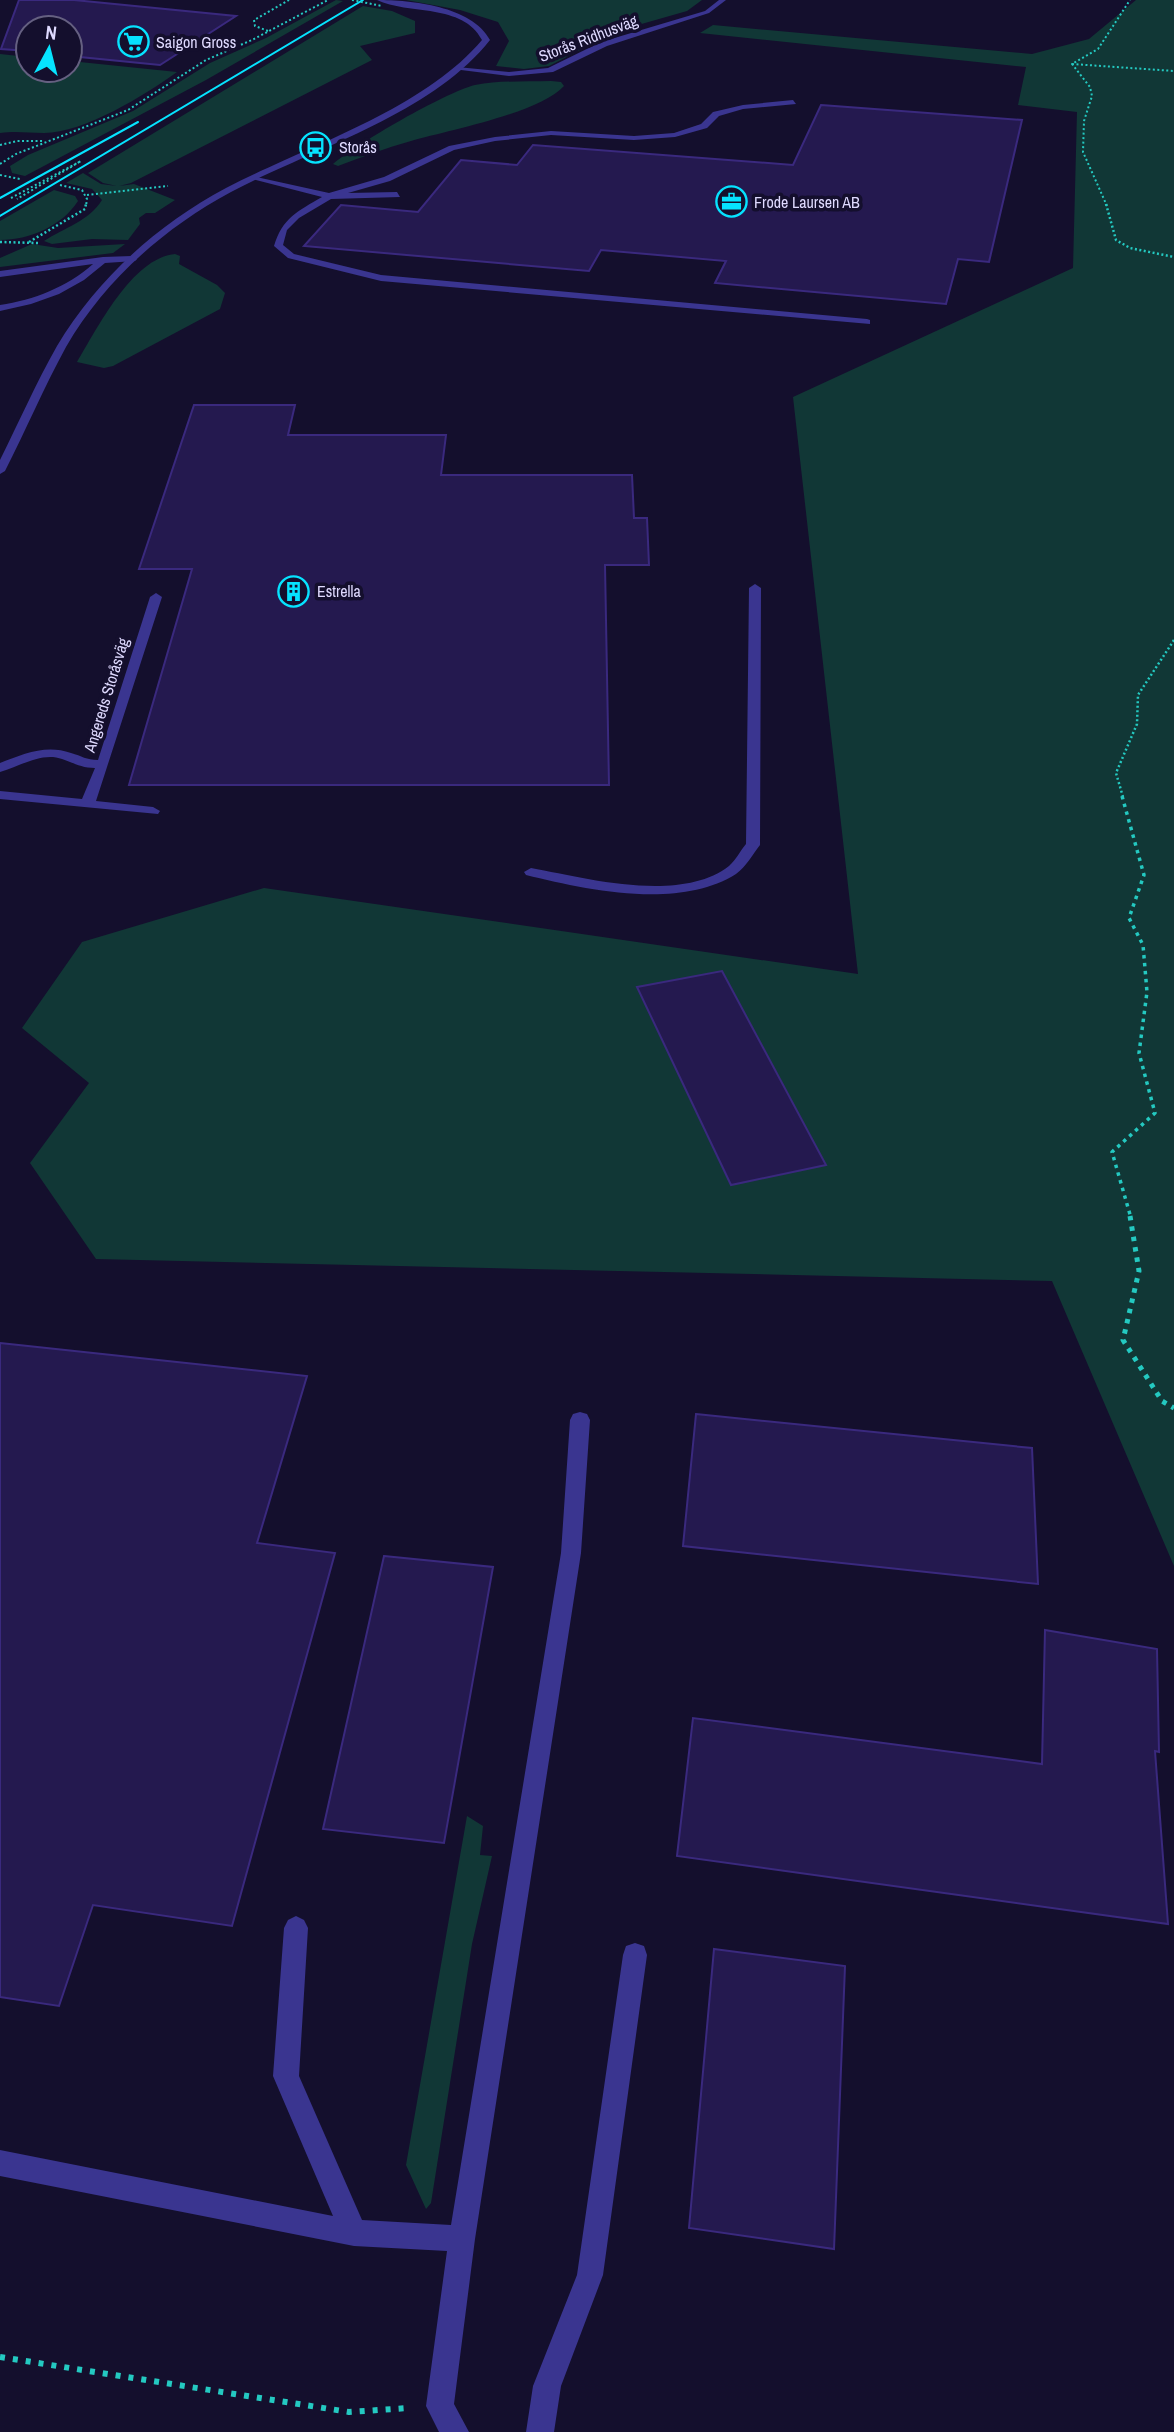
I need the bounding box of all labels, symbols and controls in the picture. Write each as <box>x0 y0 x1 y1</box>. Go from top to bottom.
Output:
street label: Storås Ridhusväg <box>535 9 641 67</box>
north arrow <box>14 14 84 84</box>
text: N <box>44 19 58 46</box>
supermarket icon: Saigon Gross <box>116 25 150 59</box>
place label: Saigon Gross <box>156 31 236 53</box>
bus stop icon: Storås <box>299 130 333 164</box>
place label: Storås <box>339 136 377 158</box>
office icon: Frode Laursen AB <box>714 185 748 219</box>
place label: Frode Laursen AB <box>754 191 860 213</box>
building icon: Estrella <box>277 574 311 608</box>
place label: Estrella <box>317 580 361 602</box>
street label: Angereds Storåsväg <box>78 634 134 756</box>

